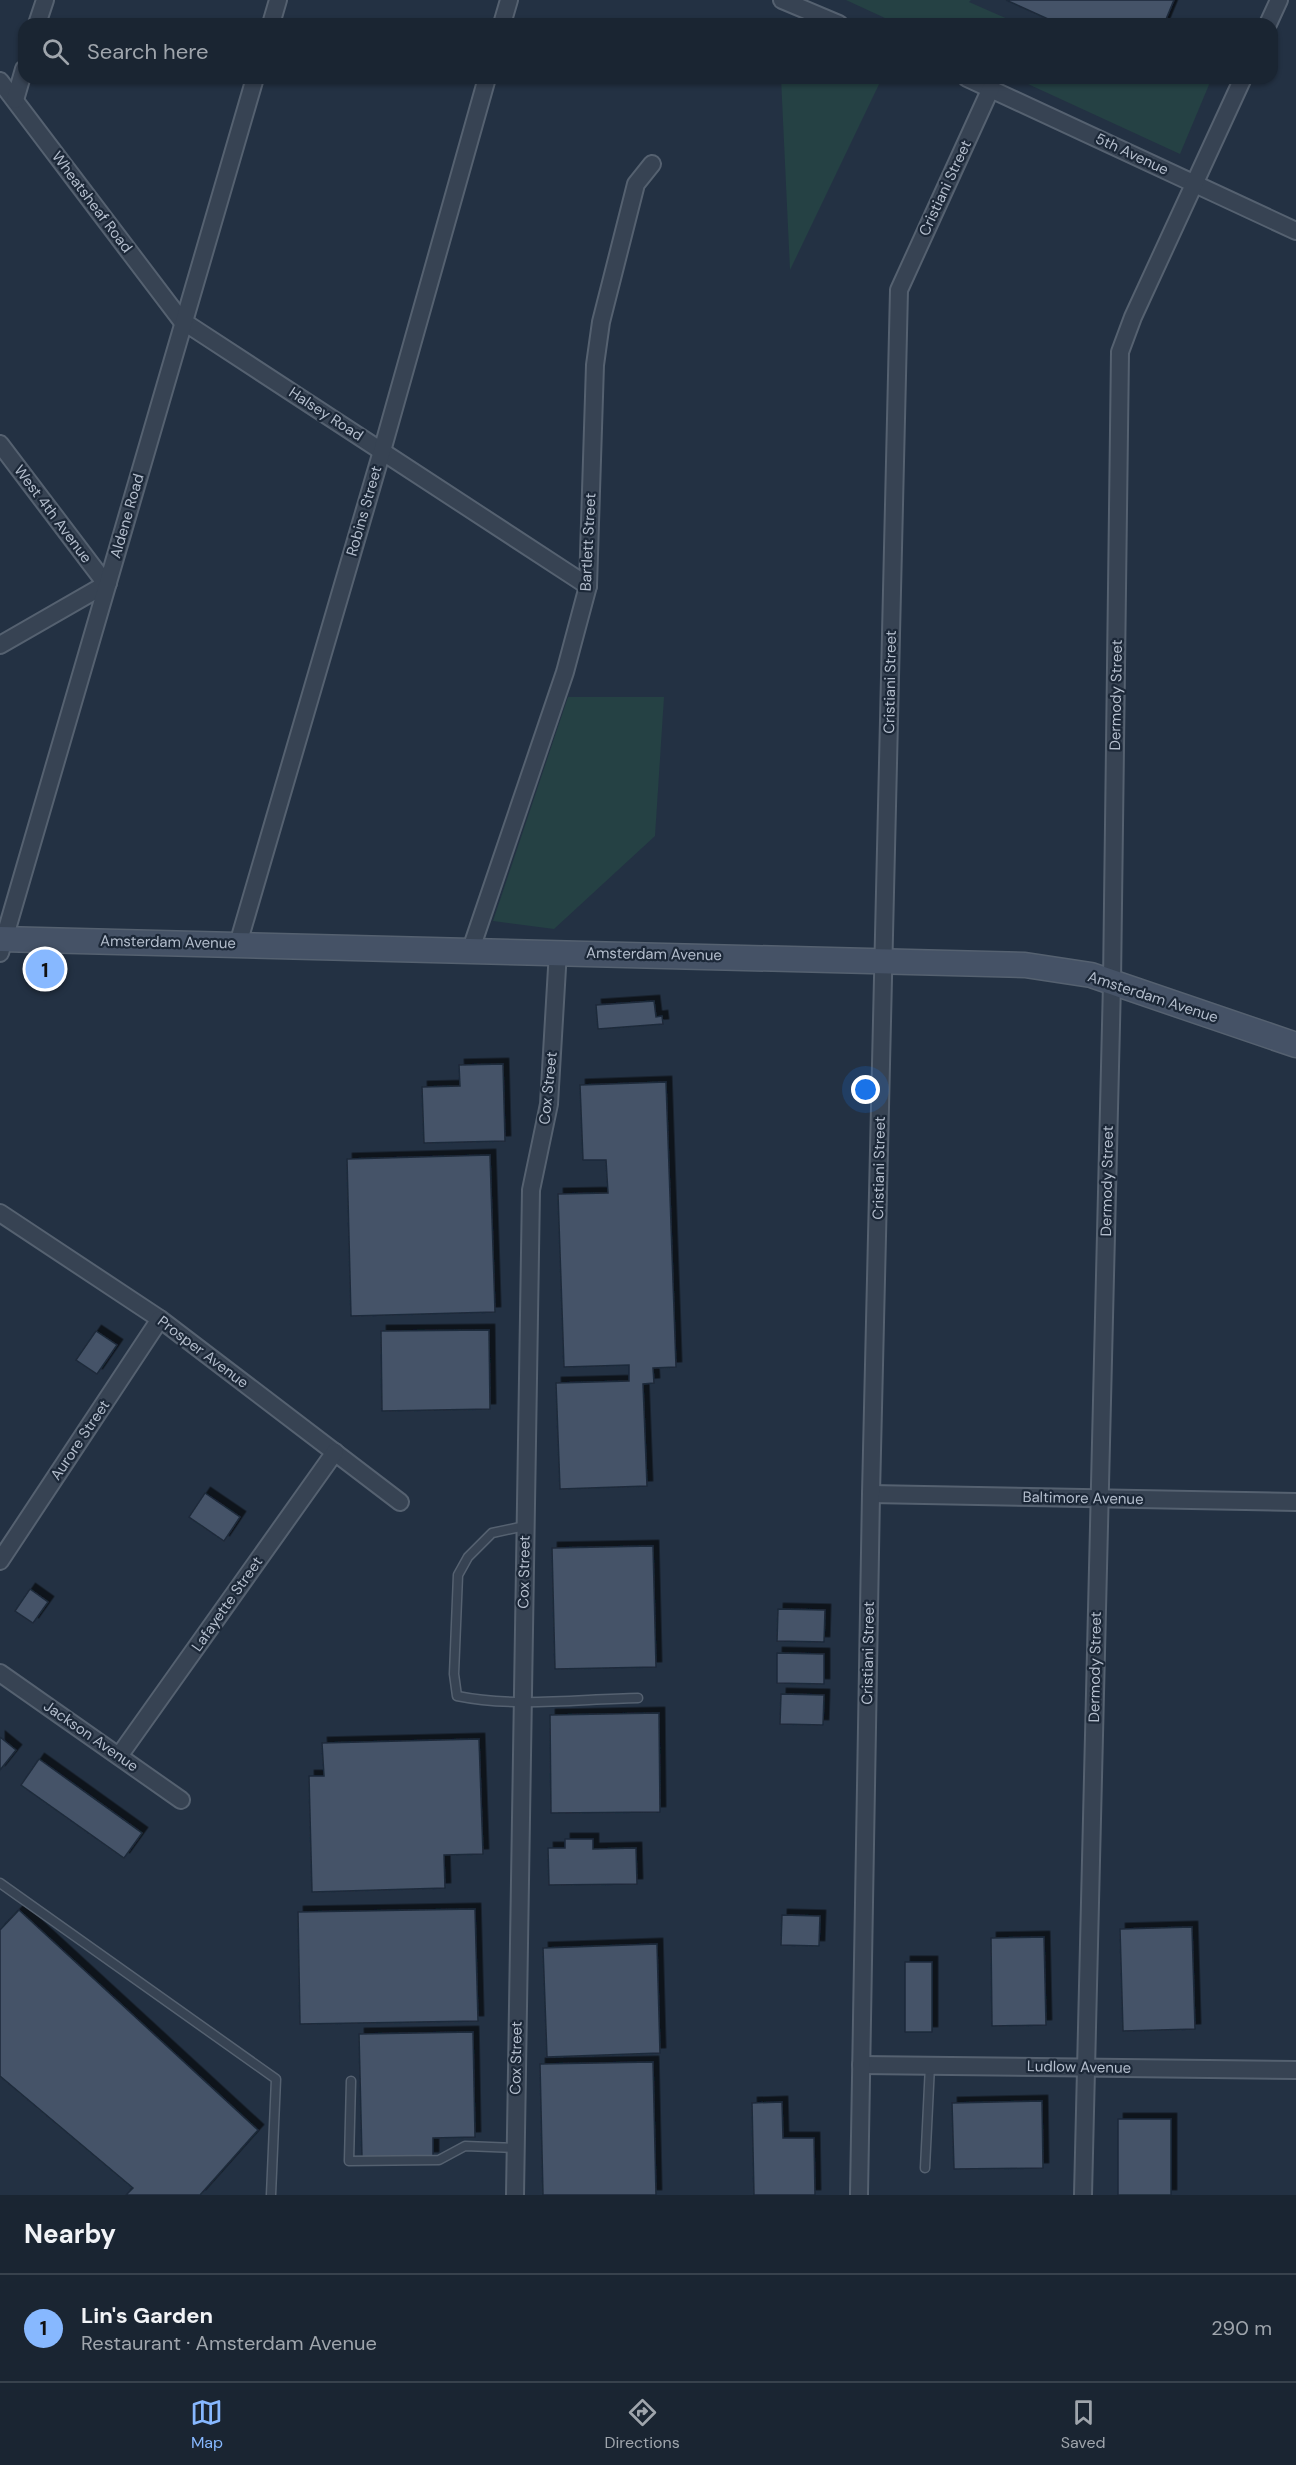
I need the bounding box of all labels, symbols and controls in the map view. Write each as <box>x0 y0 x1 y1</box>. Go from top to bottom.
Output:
search box <box>18 18 1278 84</box>
icon: search <box>39 35 72 68</box>
text: Search here <box>87 37 208 66</box>
street label: 5th Avenue <box>1092 128 1172 180</box>
street label: Cristiani Street <box>914 137 976 239</box>
street label: Wheatsheaf Road <box>47 147 137 257</box>
street label: Halsey Road <box>285 383 367 445</box>
street label: West 4th Avenue <box>10 461 96 567</box>
street label: Robins Street <box>342 463 386 558</box>
street label: Aldene Road <box>105 471 149 561</box>
street label: Bartlett Street <box>575 492 601 592</box>
street label: Cristiani Street <box>879 630 901 734</box>
street label: Dermody Street <box>1105 639 1127 751</box>
street label: Amsterdam Avenue <box>100 931 236 953</box>
street label: Amsterdam Avenue <box>586 943 722 965</box>
pin: 1 <box>26 946 64 992</box>
street label: Amsterdam Avenue <box>1085 966 1221 1028</box>
street label: Cox Street <box>534 1050 562 1125</box>
your location <box>851 1075 880 1104</box>
street label: Cristiani Street <box>868 1116 890 1220</box>
street label: Dermody Street <box>1096 1125 1118 1237</box>
street label: Prosper Avenue <box>154 1311 252 1393</box>
street label: Aurore Street <box>46 1396 114 1484</box>
street label: Baltimore Avenue <box>1022 1487 1144 1509</box>
street label: Cox Street <box>513 1535 535 1609</box>
street label: Lafayette Street <box>187 1553 267 1655</box>
street label: Cristiani Street <box>857 1601 879 1705</box>
street label: Dermody Street <box>1084 1611 1106 1723</box>
street label: Jackson Avenue <box>40 1696 142 1776</box>
street label: Cox Street <box>505 2021 527 2095</box>
street label: Ludlow Avenue <box>1027 2056 1131 2078</box>
text: Nearby <box>24 2217 116 2251</box>
text: Lin's Garden <box>81 2301 213 2330</box>
text: 1 <box>40 2315 47 2341</box>
text: 290 m <box>1211 2315 1272 2341</box>
text: Restaurant · Amsterdam Avenue <box>81 2330 377 2356</box>
tab: Map <box>190 2396 223 2453</box>
tab: Directions <box>604 2396 680 2453</box>
tab: Saved <box>1061 2396 1106 2453</box>

